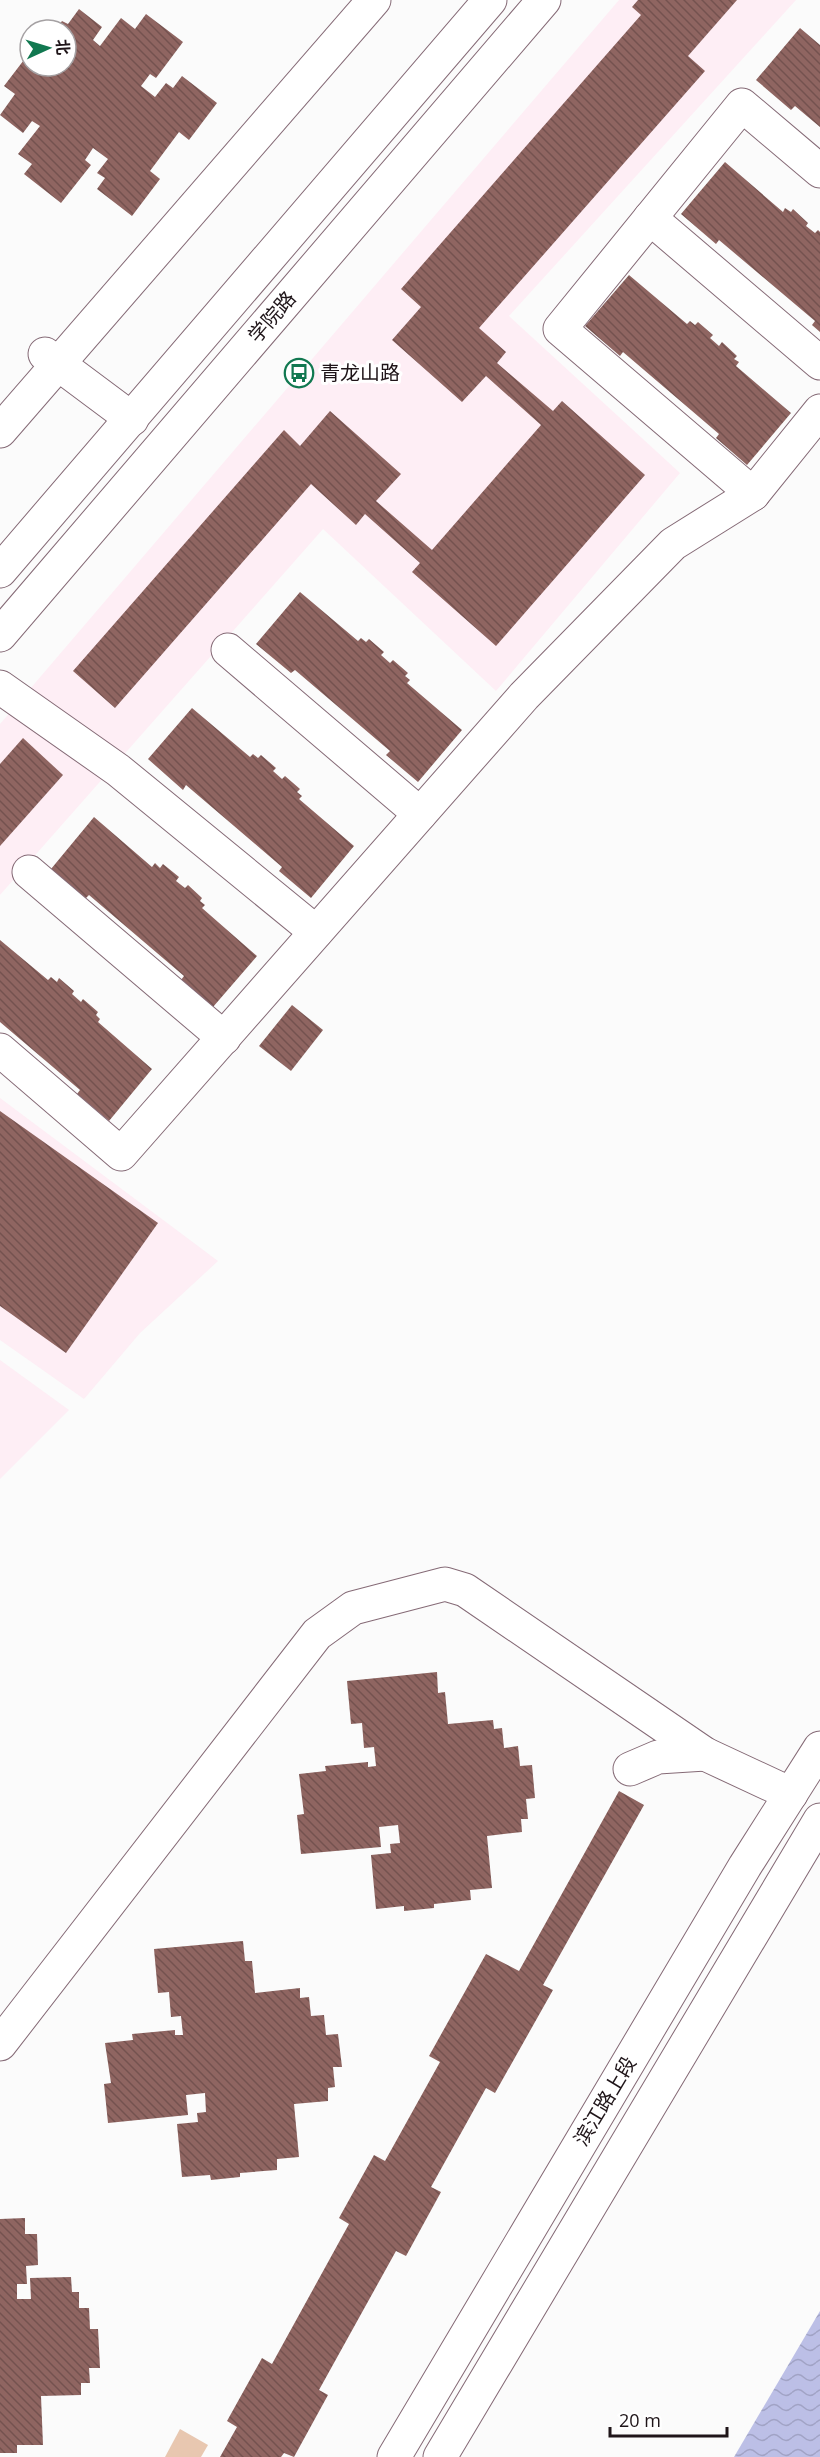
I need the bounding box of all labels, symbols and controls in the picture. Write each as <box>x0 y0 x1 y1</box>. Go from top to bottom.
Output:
north arrow <box>18 18 78 78</box>
text: 北 <box>51 38 74 56</box>
street label: 学院路 <box>242 285 301 348</box>
bus stop icon: 青龙山路 <box>283 357 315 389</box>
place label: 青龙山路 <box>320 359 400 386</box>
street label: 滨江路上段 <box>567 2051 642 2151</box>
scale bar <box>610 2400 727 2438</box>
text: 20 m <box>619 2408 661 2432</box>

